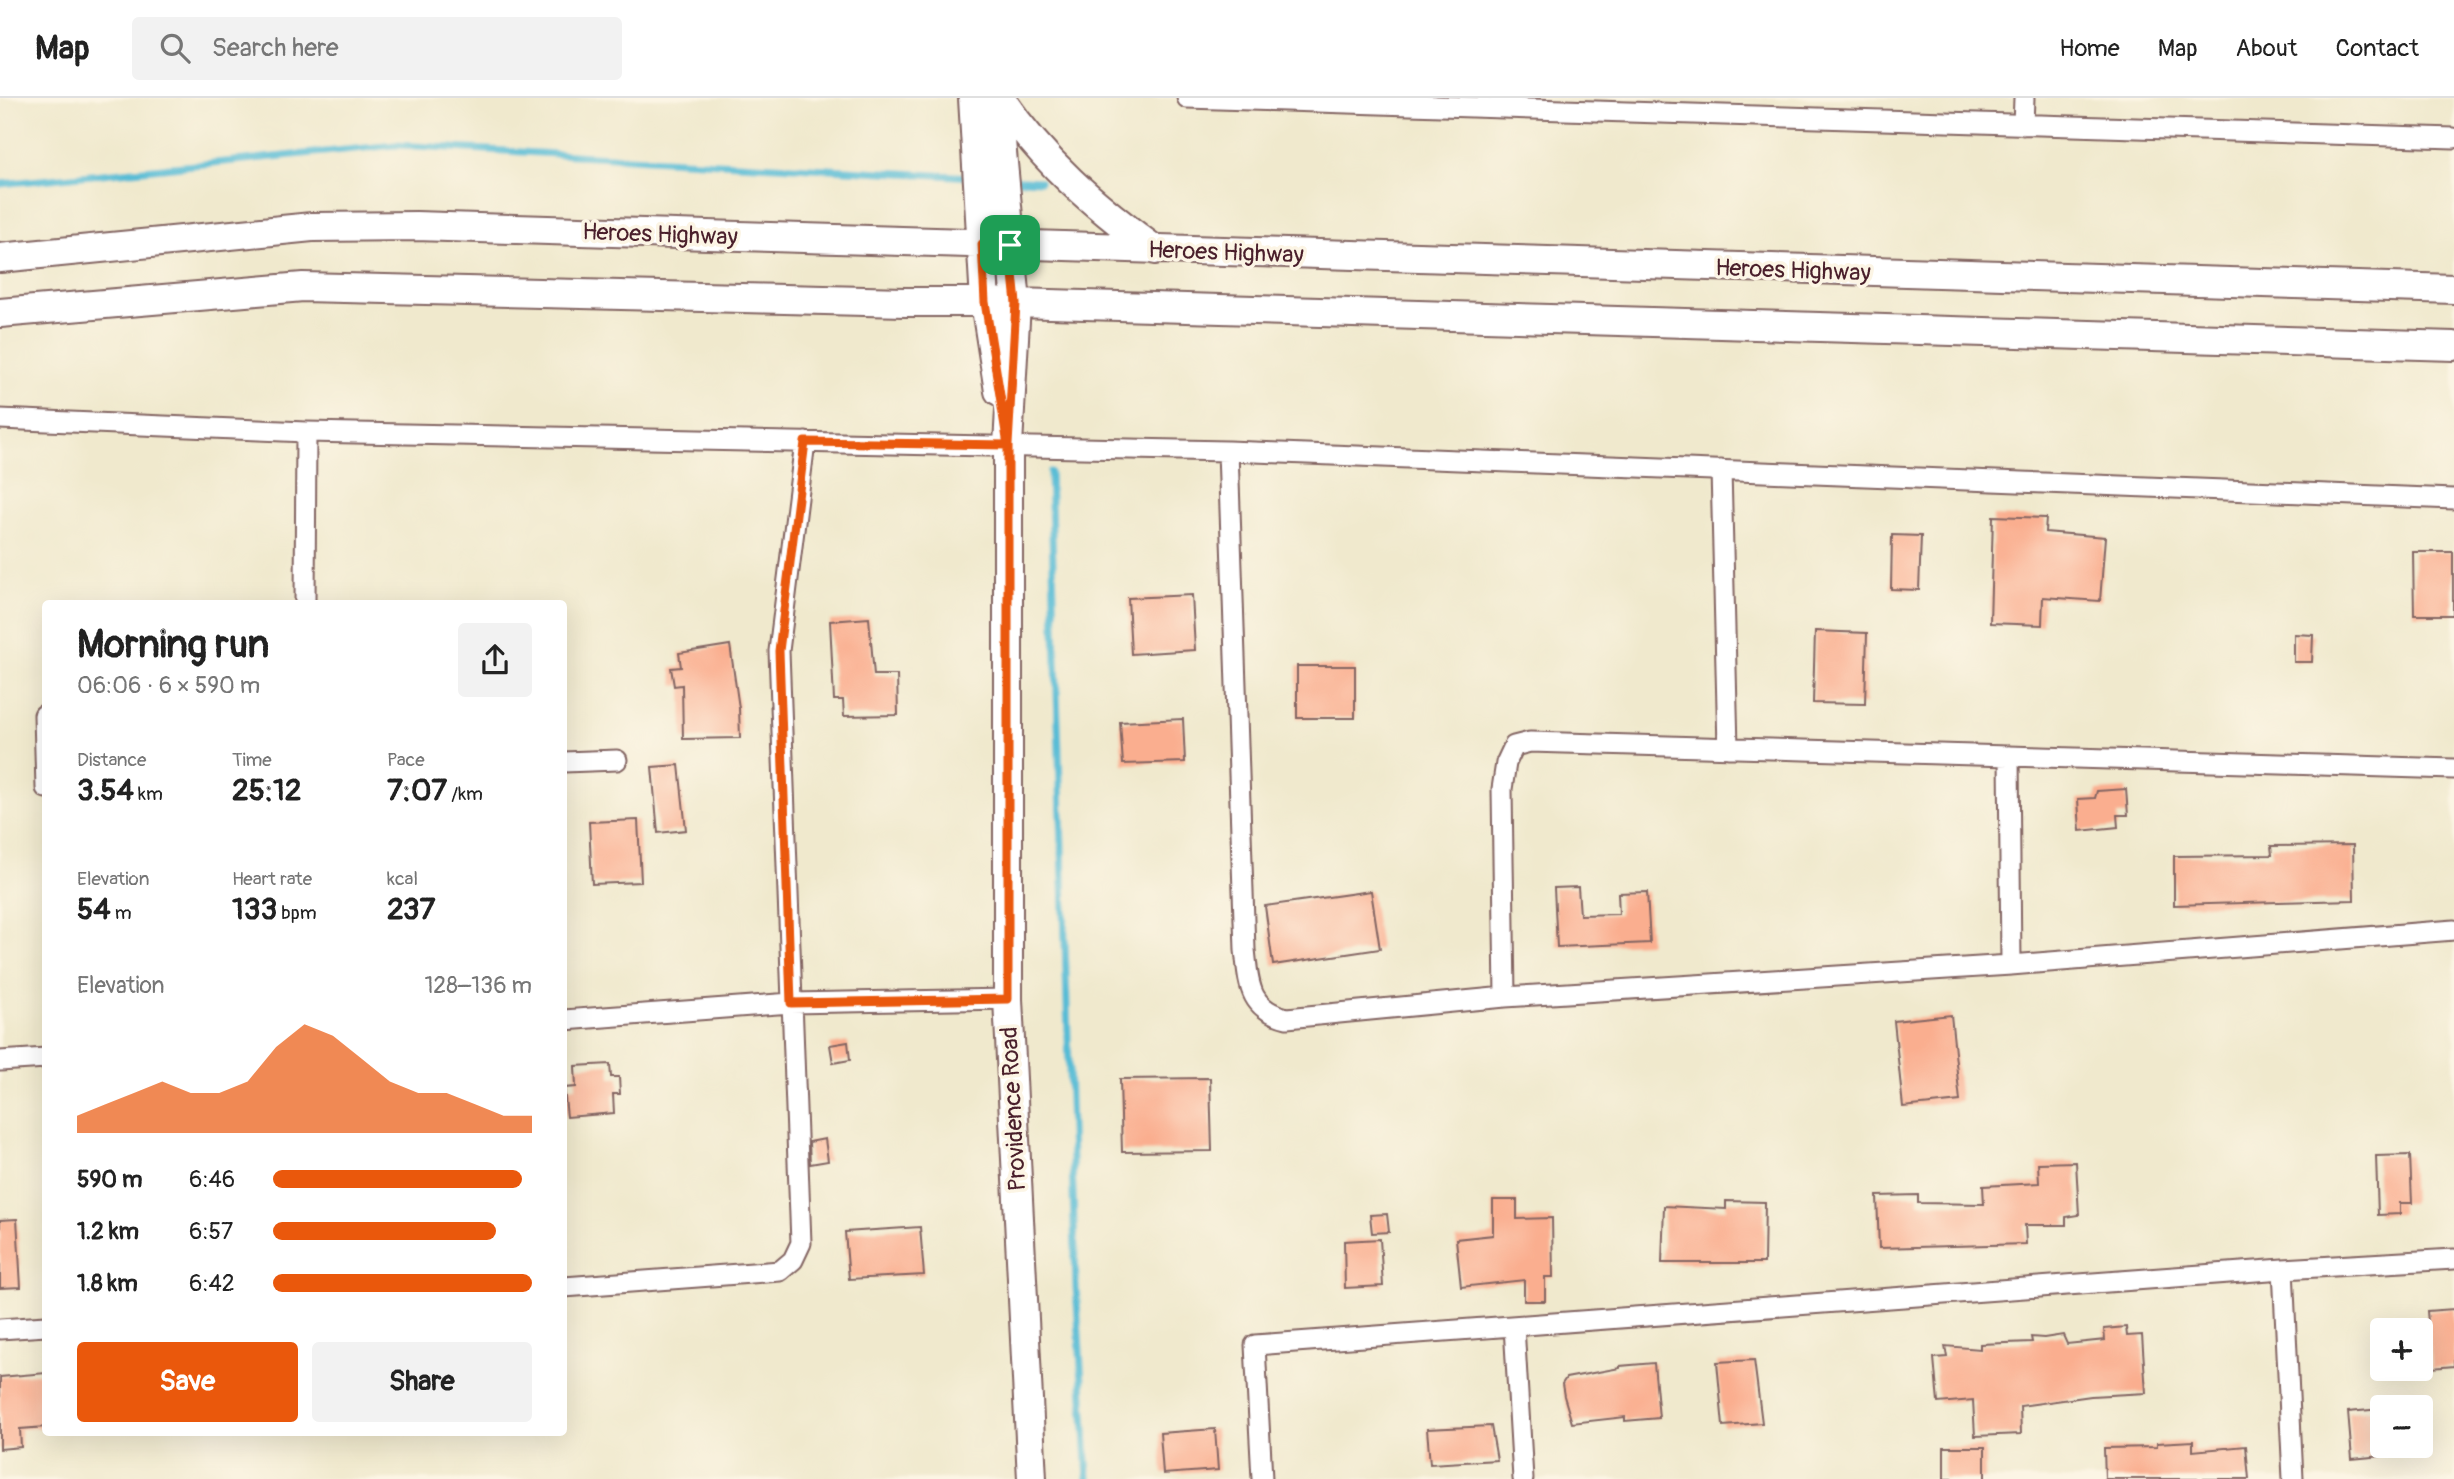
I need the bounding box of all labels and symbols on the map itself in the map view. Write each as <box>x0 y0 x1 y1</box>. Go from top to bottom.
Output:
pin <box>980 215 1040 275</box>
street label: Heroes Highway <box>582 217 738 252</box>
street label: Heroes Highway <box>1148 235 1304 270</box>
street label: Heroes Highway <box>1715 253 1871 288</box>
street label: Providence Road <box>995 1026 1032 1192</box>

